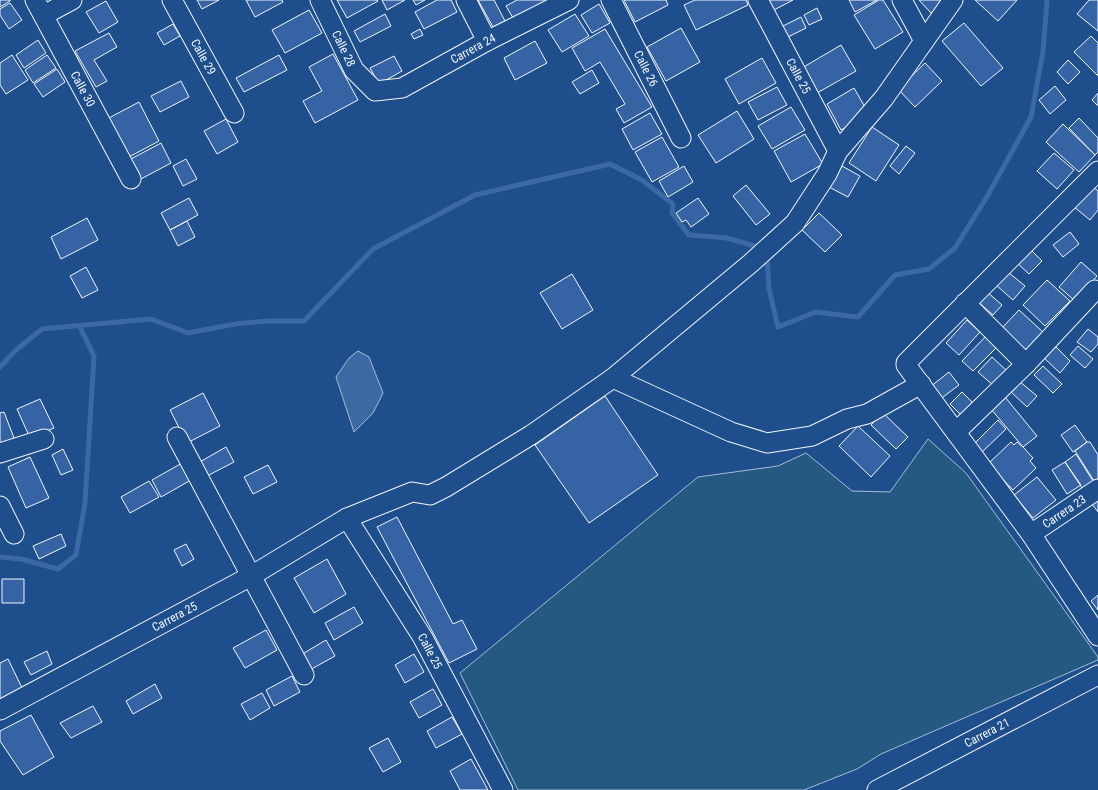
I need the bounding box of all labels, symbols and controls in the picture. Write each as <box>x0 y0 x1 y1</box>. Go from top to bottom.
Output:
street label: Calle 28 <box>329 28 358 69</box>
street label: Carrera 24 <box>448 31 498 67</box>
street label: Calle 29 <box>188 37 219 77</box>
street label: Calle 26 <box>631 48 661 89</box>
street label: Calle 25 <box>783 56 813 96</box>
street label: Calle 30 <box>68 69 98 109</box>
street label: Carrera 23 <box>1040 492 1089 531</box>
street label: Carrera 25 <box>150 599 200 635</box>
street label: Calle 25 <box>415 631 445 672</box>
street label: Carrera 21 <box>962 715 1012 750</box>

